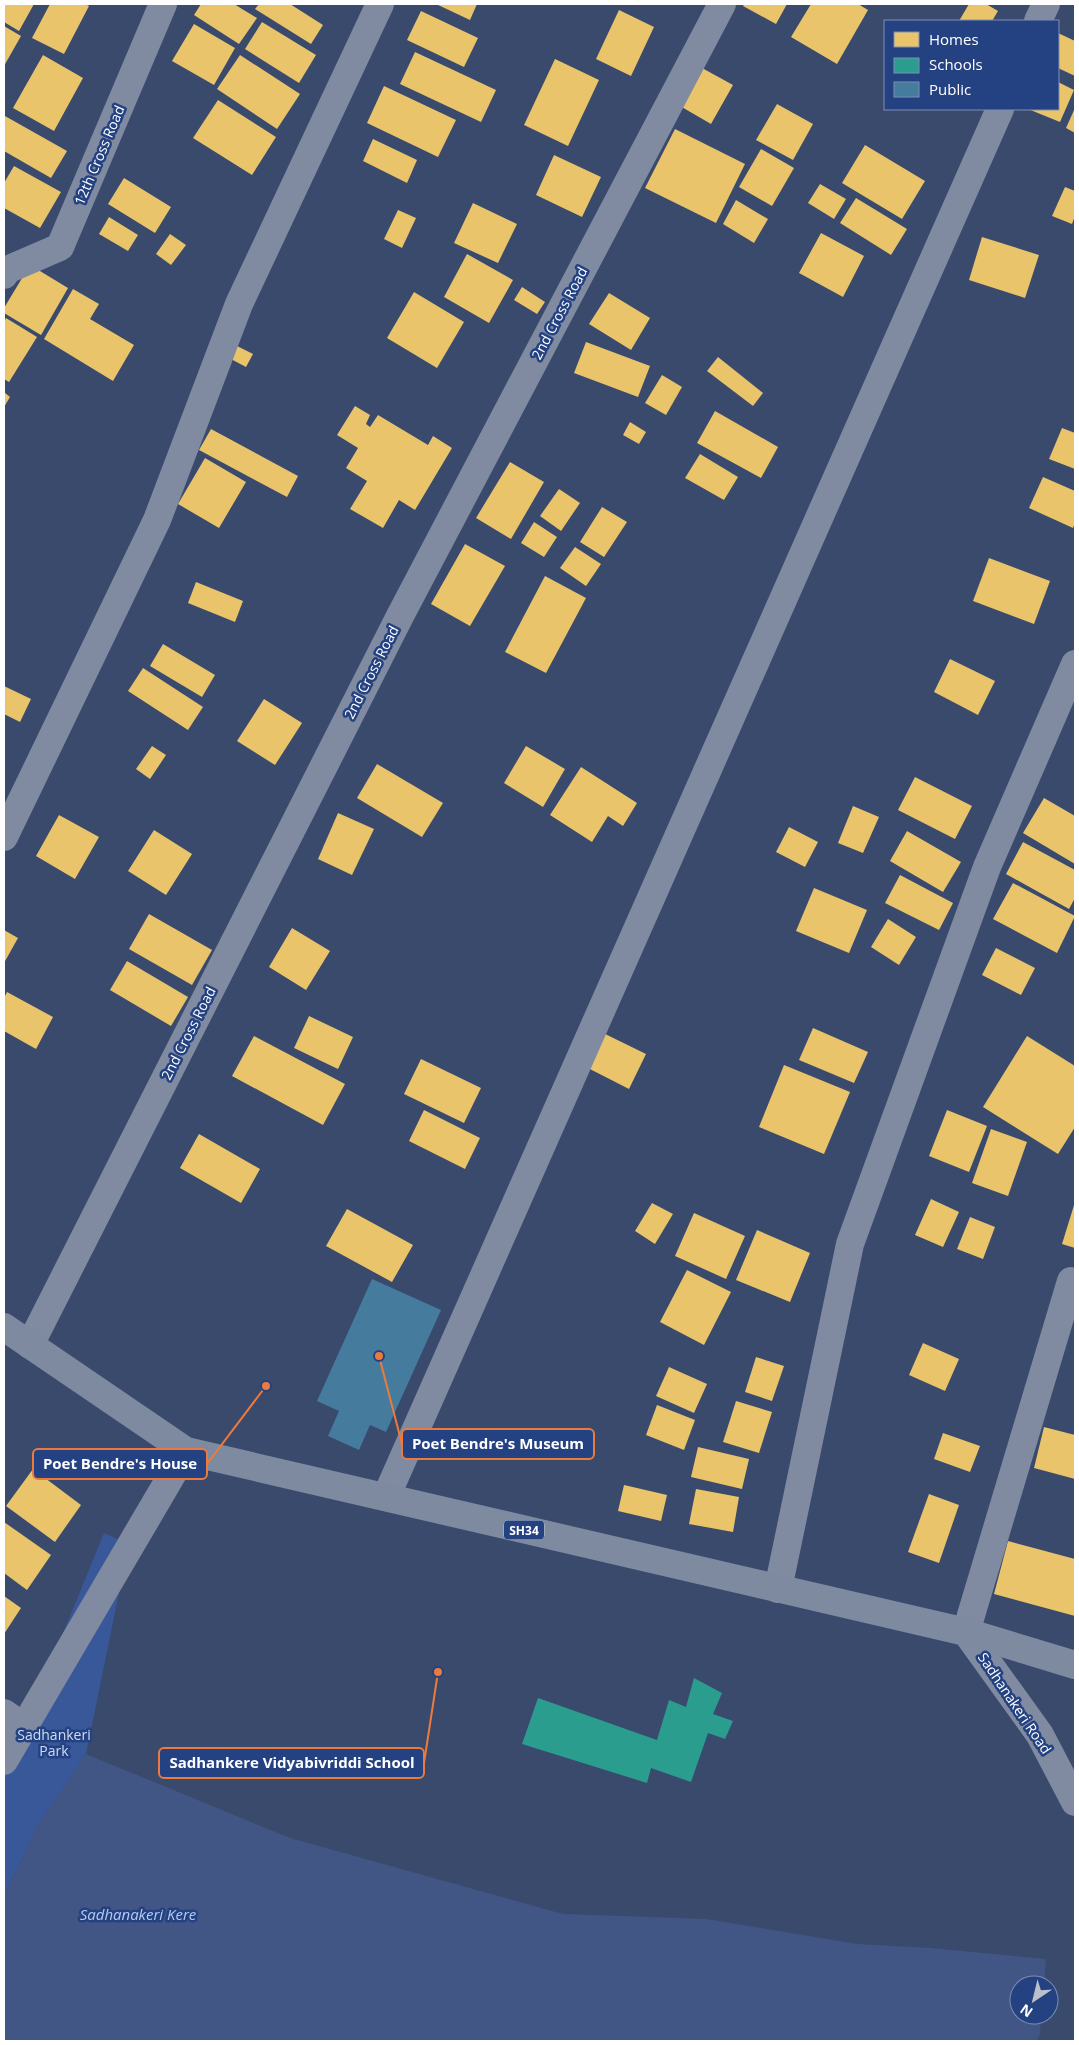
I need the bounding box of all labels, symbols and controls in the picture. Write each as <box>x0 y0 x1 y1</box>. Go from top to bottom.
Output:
legend <box>884 20 1059 110</box>
text: Homes <box>929 29 979 49</box>
text: Schools <box>929 54 983 74</box>
text: Public <box>929 79 971 99</box>
street label: 12th Cross Road <box>69 102 129 208</box>
street label: 2nd Cross Road <box>527 263 591 363</box>
street label: 2nd Cross Road <box>339 622 403 722</box>
street label: 2nd Cross Road <box>156 983 220 1083</box>
callout: Poet Bendre's Museum <box>402 1429 594 1459</box>
text: Poet Bendre's Museum <box>412 1433 584 1453</box>
callout: Poet Bendre's House <box>33 1449 207 1479</box>
text: Poet Bendre's House <box>43 1453 197 1473</box>
road number: SH34 <box>504 1520 544 1540</box>
street label: Sadhanakeri Road <box>974 1649 1056 1757</box>
park label: Sadhankeri Park <box>17 1725 91 1760</box>
callout: Sadhankere Vidyabivriddi School <box>159 1748 424 1778</box>
text: Sadhankere Vidyabivriddi School <box>169 1752 415 1772</box>
water label: Sadhanakeri Kere <box>80 1904 197 1924</box>
north arrow <box>1009 1975 1059 2025</box>
text: N <box>1016 2000 1036 2022</box>

